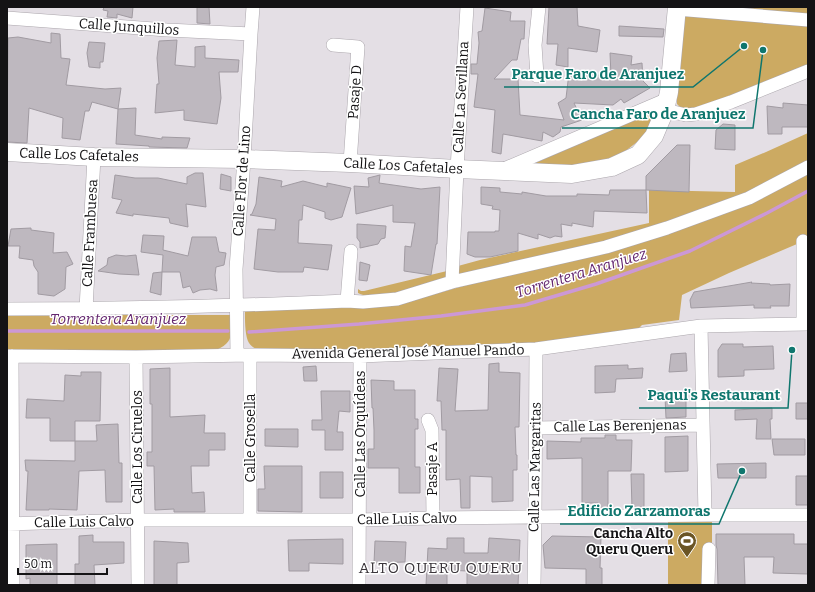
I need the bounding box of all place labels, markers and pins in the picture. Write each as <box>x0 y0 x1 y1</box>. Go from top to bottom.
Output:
callout: Parque Faro de Aranjuez <box>504 60 693 87</box>
callout: Cancha Faro de Aranjuez <box>562 101 753 128</box>
callout: Paqui's Restaurant <box>639 381 788 408</box>
callout: Edificio Zarzamoras <box>560 497 719 524</box>
place label: Cancha Alto Queru Queru <box>586 525 673 558</box>
sports icon: Cancha Alto Queru Queru <box>676 530 698 558</box>

